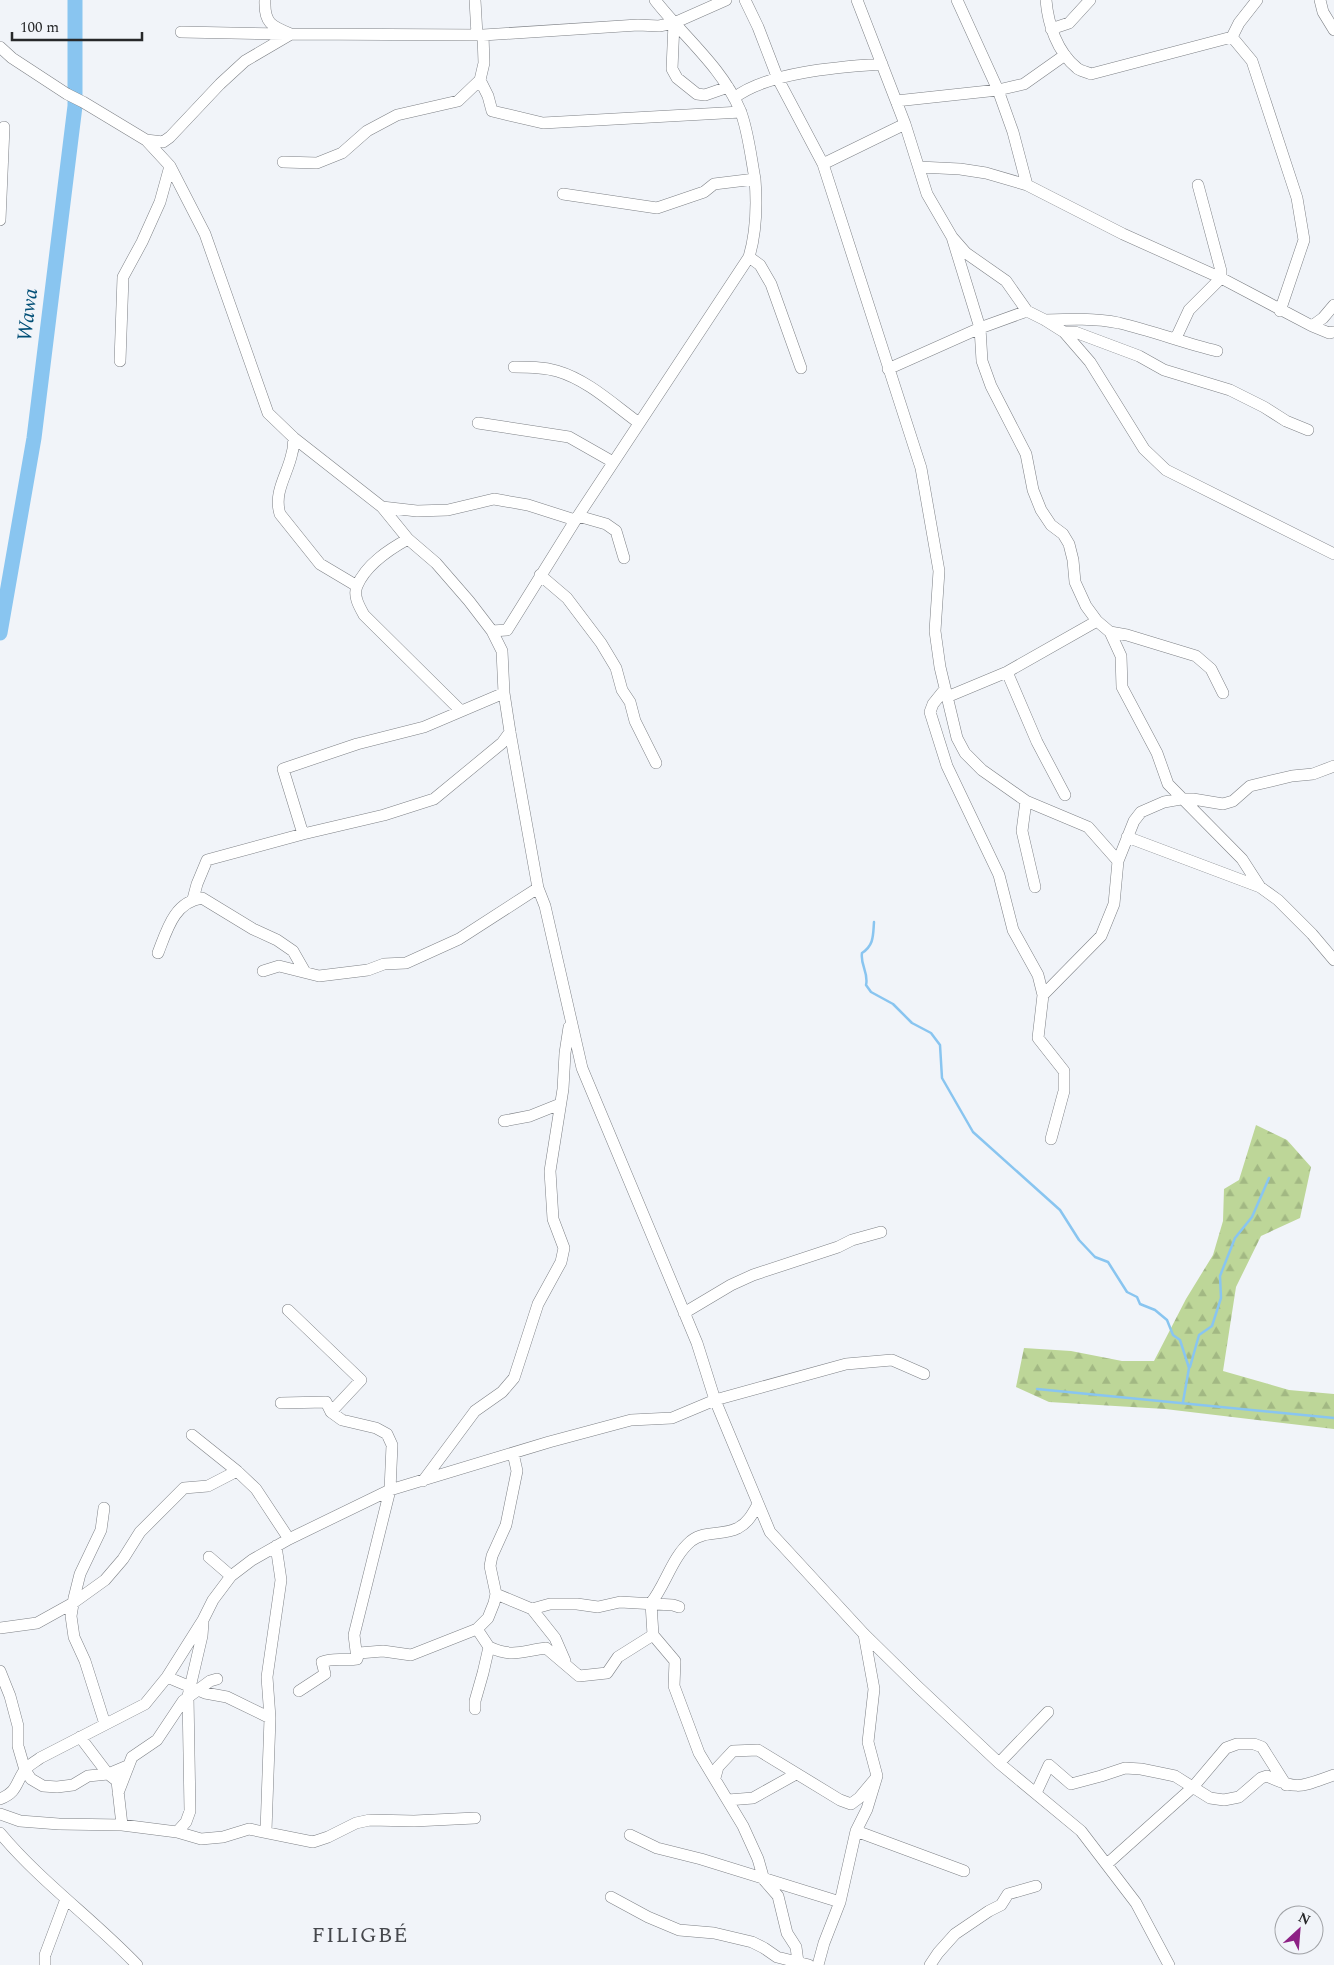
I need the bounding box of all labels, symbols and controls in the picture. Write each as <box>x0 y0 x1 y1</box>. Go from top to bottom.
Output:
scale bar <box>12 10 142 42</box>
text: 100 m <box>20 16 59 39</box>
water label: Wawa <box>9 286 47 343</box>
north arrow <box>1274 1905 1324 1955</box>
text: N <box>1295 1907 1314 1931</box>
district label: FILIGBÉ <box>311 1919 409 1952</box>

